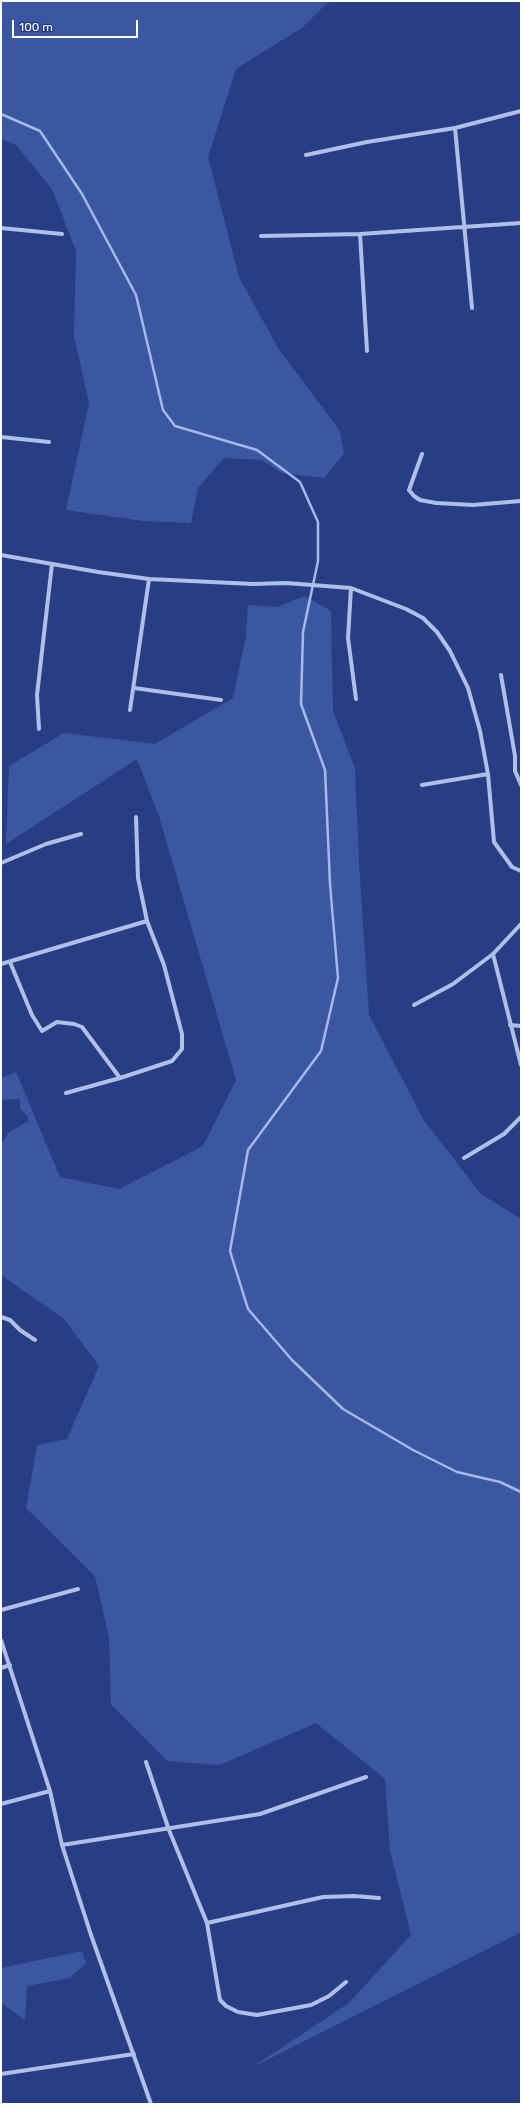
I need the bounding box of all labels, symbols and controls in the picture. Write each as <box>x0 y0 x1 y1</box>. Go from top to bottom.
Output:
scale bar <box>14 12 140 38</box>
text: 100 m <box>19 20 53 34</box>

